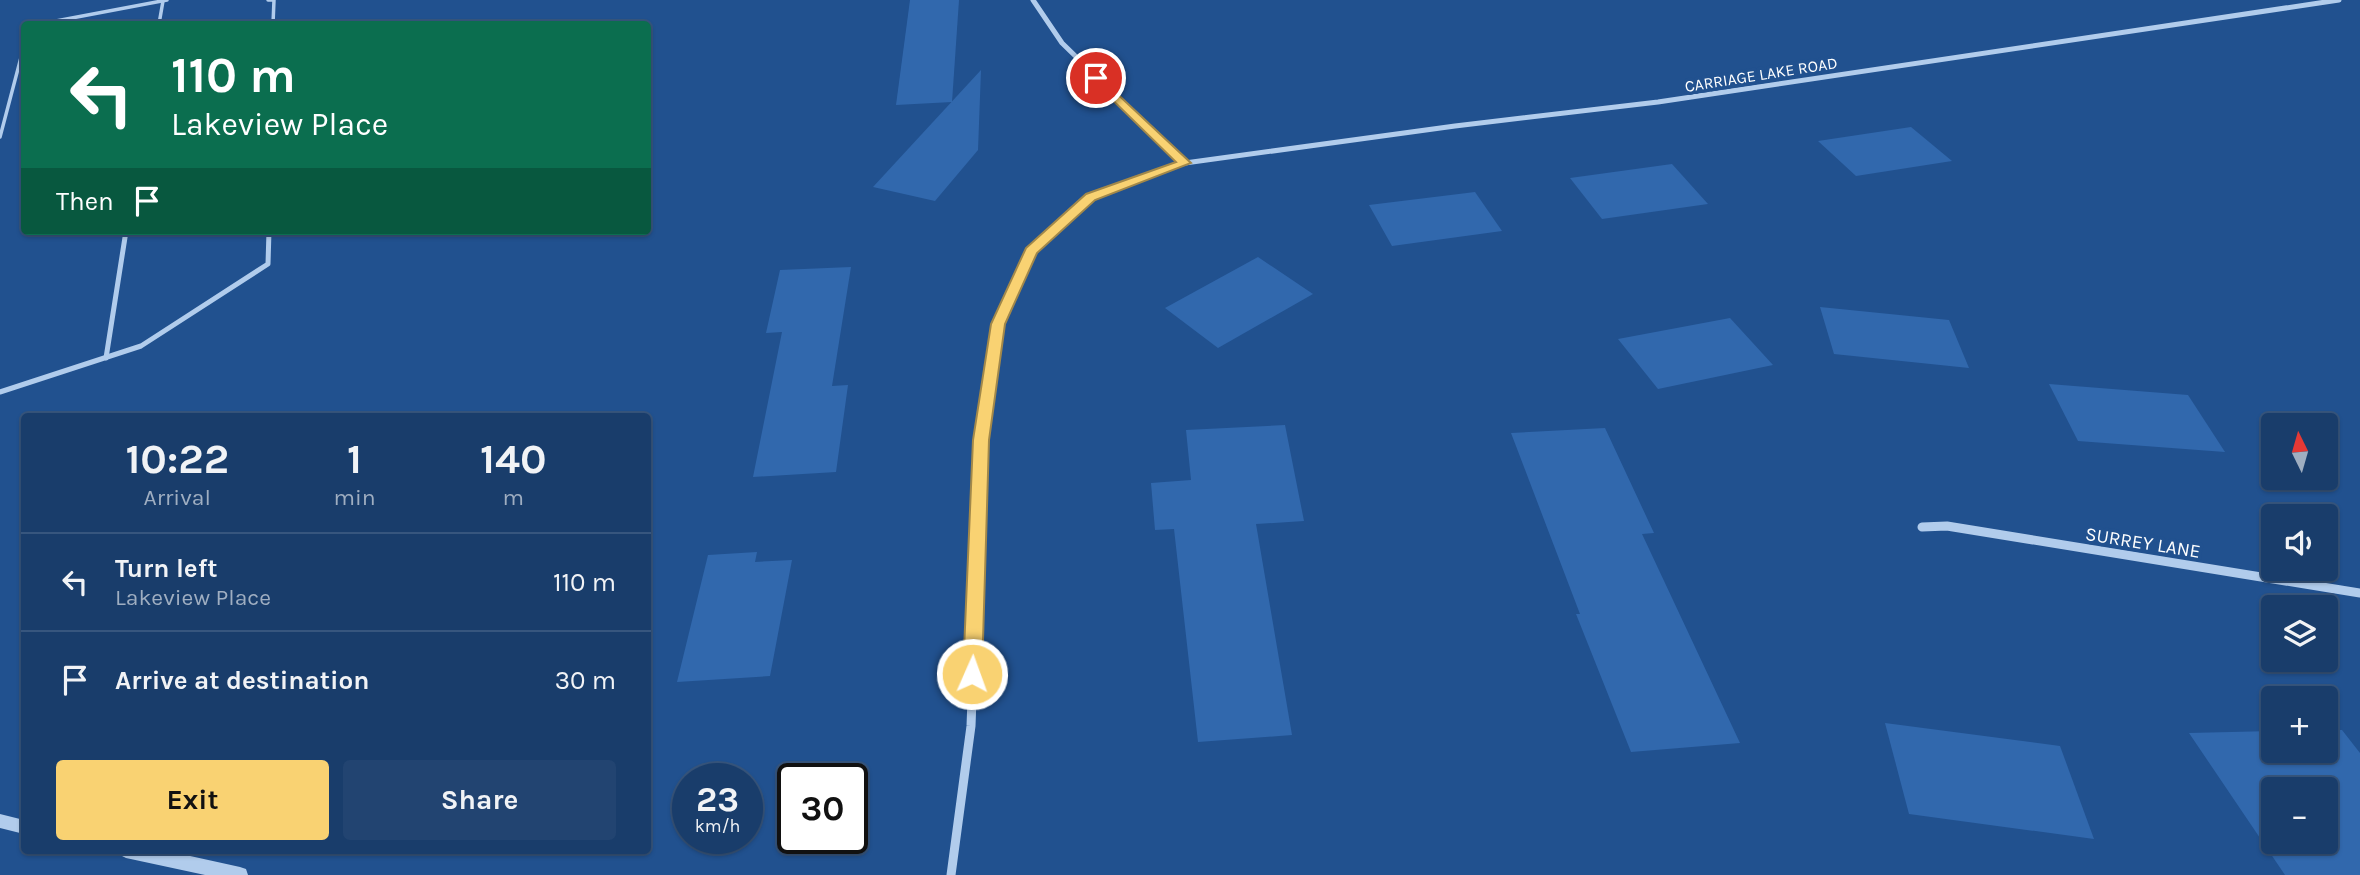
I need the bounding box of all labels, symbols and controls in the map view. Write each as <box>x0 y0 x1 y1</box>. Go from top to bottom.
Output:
text: 110 m <box>171 47 296 104</box>
pin <box>1066 48 1126 108</box>
icon: left <box>56 49 147 140</box>
street label: CARRIAGE LAKE ROAD <box>1683 53 1839 96</box>
icon: arrive <box>1077 59 1115 97</box>
text: Lakeview Place <box>171 106 388 143</box>
icon: arrive <box>128 182 166 220</box>
text: Then <box>56 186 114 217</box>
north arrow <box>2261 413 2338 490</box>
map controls <box>2261 413 2338 854</box>
text: 10:22 <box>125 434 229 484</box>
text: 1 <box>347 434 362 484</box>
text: 140 <box>480 434 547 484</box>
text: Arrival <box>144 484 211 511</box>
text: min <box>333 484 376 511</box>
text: m <box>503 484 524 511</box>
button: sound <box>2261 504 2338 581</box>
street label: SURREY LANE <box>2084 523 2202 563</box>
text: Turn left <box>115 553 217 584</box>
icon: left <box>56 563 94 601</box>
text: 110 m <box>553 567 616 598</box>
text: Lakeview Place <box>115 584 271 611</box>
button: layers <box>2261 595 2338 672</box>
position arrow <box>935 637 1009 711</box>
icon: arrive <box>56 661 94 699</box>
text: Arrive at destination <box>115 665 369 696</box>
text: 30 m <box>555 665 616 696</box>
button: + <box>2261 686 2338 763</box>
button: Exit <box>56 760 329 840</box>
button: Share <box>343 760 616 840</box>
speed limit sign: 30 <box>777 763 868 854</box>
button: − <box>2261 777 2338 854</box>
text: 23 <box>696 779 739 820</box>
text: km/h <box>695 815 740 837</box>

